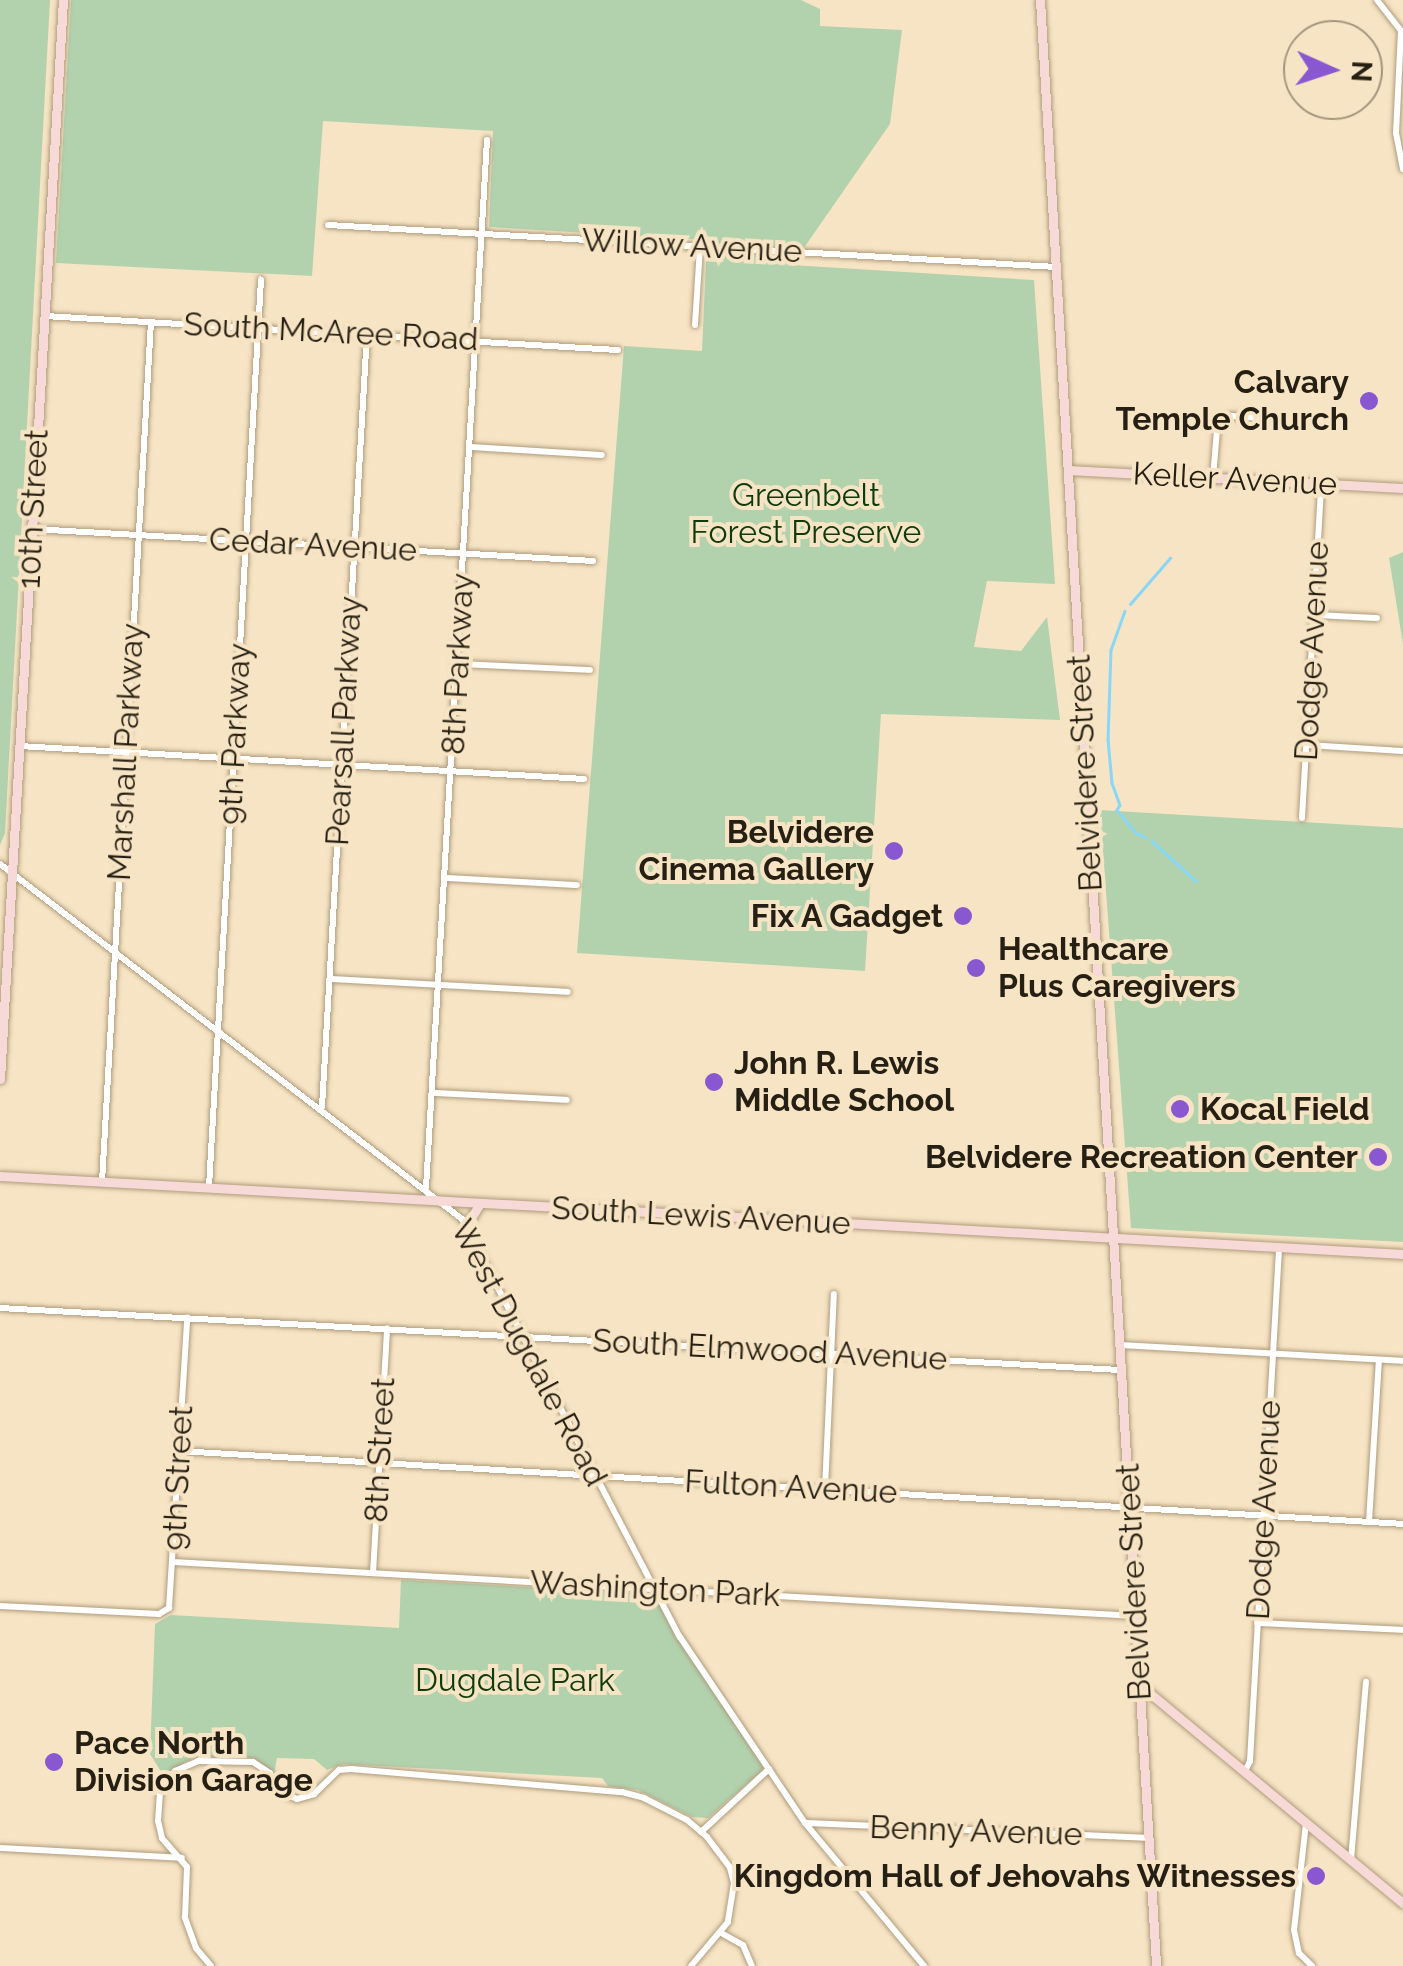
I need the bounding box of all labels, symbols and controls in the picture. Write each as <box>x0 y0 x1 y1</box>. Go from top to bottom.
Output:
north arrow <box>1283 20 1383 120</box>
text: N <box>1344 60 1378 83</box>
street label: Willow Avenue <box>580 221 804 271</box>
street label: South McAree Road <box>183 305 479 359</box>
place label: Calvary Temple Church <box>1116 364 1349 439</box>
marker: Calvary Temple Church <box>1358 390 1380 412</box>
street label: 10th Street <box>10 428 56 590</box>
street label: Keller Avenue <box>1131 454 1339 504</box>
park label: Greenbelt Forest Preserve <box>691 477 921 552</box>
street label: Cedar Avenue <box>207 520 419 570</box>
street label: Dodge Avenue <box>1287 540 1337 762</box>
street label: 8th Parkway <box>434 572 482 756</box>
street label: Pearsall Parkway <box>318 595 370 847</box>
street label: Marshall Parkway <box>100 622 152 882</box>
street label: 9th Parkway <box>211 642 259 826</box>
street label: Belvidere Street <box>1060 653 1110 893</box>
place label: Belvidere Cinema Gallery <box>639 814 874 889</box>
marker: Belvidere Cinema Gallery <box>883 840 905 862</box>
place label: Fix A Gadget <box>749 897 943 935</box>
marker: Fix A Gadget <box>952 905 974 927</box>
place label: Healthcare Plus Caregivers <box>998 931 1236 1006</box>
marker: Healthcare Plus Caregivers <box>963 955 989 981</box>
place label: John R. Lewis Middle School <box>734 1045 954 1120</box>
marker: John R. Lewis Middle School <box>703 1071 725 1093</box>
place label: Kocal Field <box>1200 1090 1370 1128</box>
marker: Kocal Field <box>1169 1098 1191 1120</box>
place label: Belvidere Recreation Center <box>925 1138 1358 1176</box>
marker: Belvidere Recreation Center <box>1367 1146 1389 1168</box>
street label: South Lewis Avenue <box>550 1189 852 1243</box>
street label: West Dugdale Road <box>443 1213 615 1493</box>
street label: South Elmwood Avenue <box>591 1322 949 1378</box>
street label: 8th Street <box>357 1376 403 1524</box>
street label: Dodge Avenue <box>1239 1399 1289 1621</box>
street label: 9th Street <box>155 1405 201 1551</box>
street label: Fulton Avenue <box>683 1462 899 1512</box>
street label: Belvidere Street <box>1109 1462 1159 1702</box>
street label: Washington Park <box>529 1563 781 1615</box>
park label: Dugdale Park <box>415 1661 615 1699</box>
place label: Pace North Division Garage <box>74 1725 313 1800</box>
marker: Pace North Division Garage <box>43 1751 65 1773</box>
street label: Benny Avenue <box>868 1808 1084 1854</box>
place label: Kingdom Hall of Jehovahs Witnesses <box>730 1857 1296 1895</box>
marker: Kingdom Hall of Jehovahs Witnesses <box>1305 1865 1327 1887</box>

